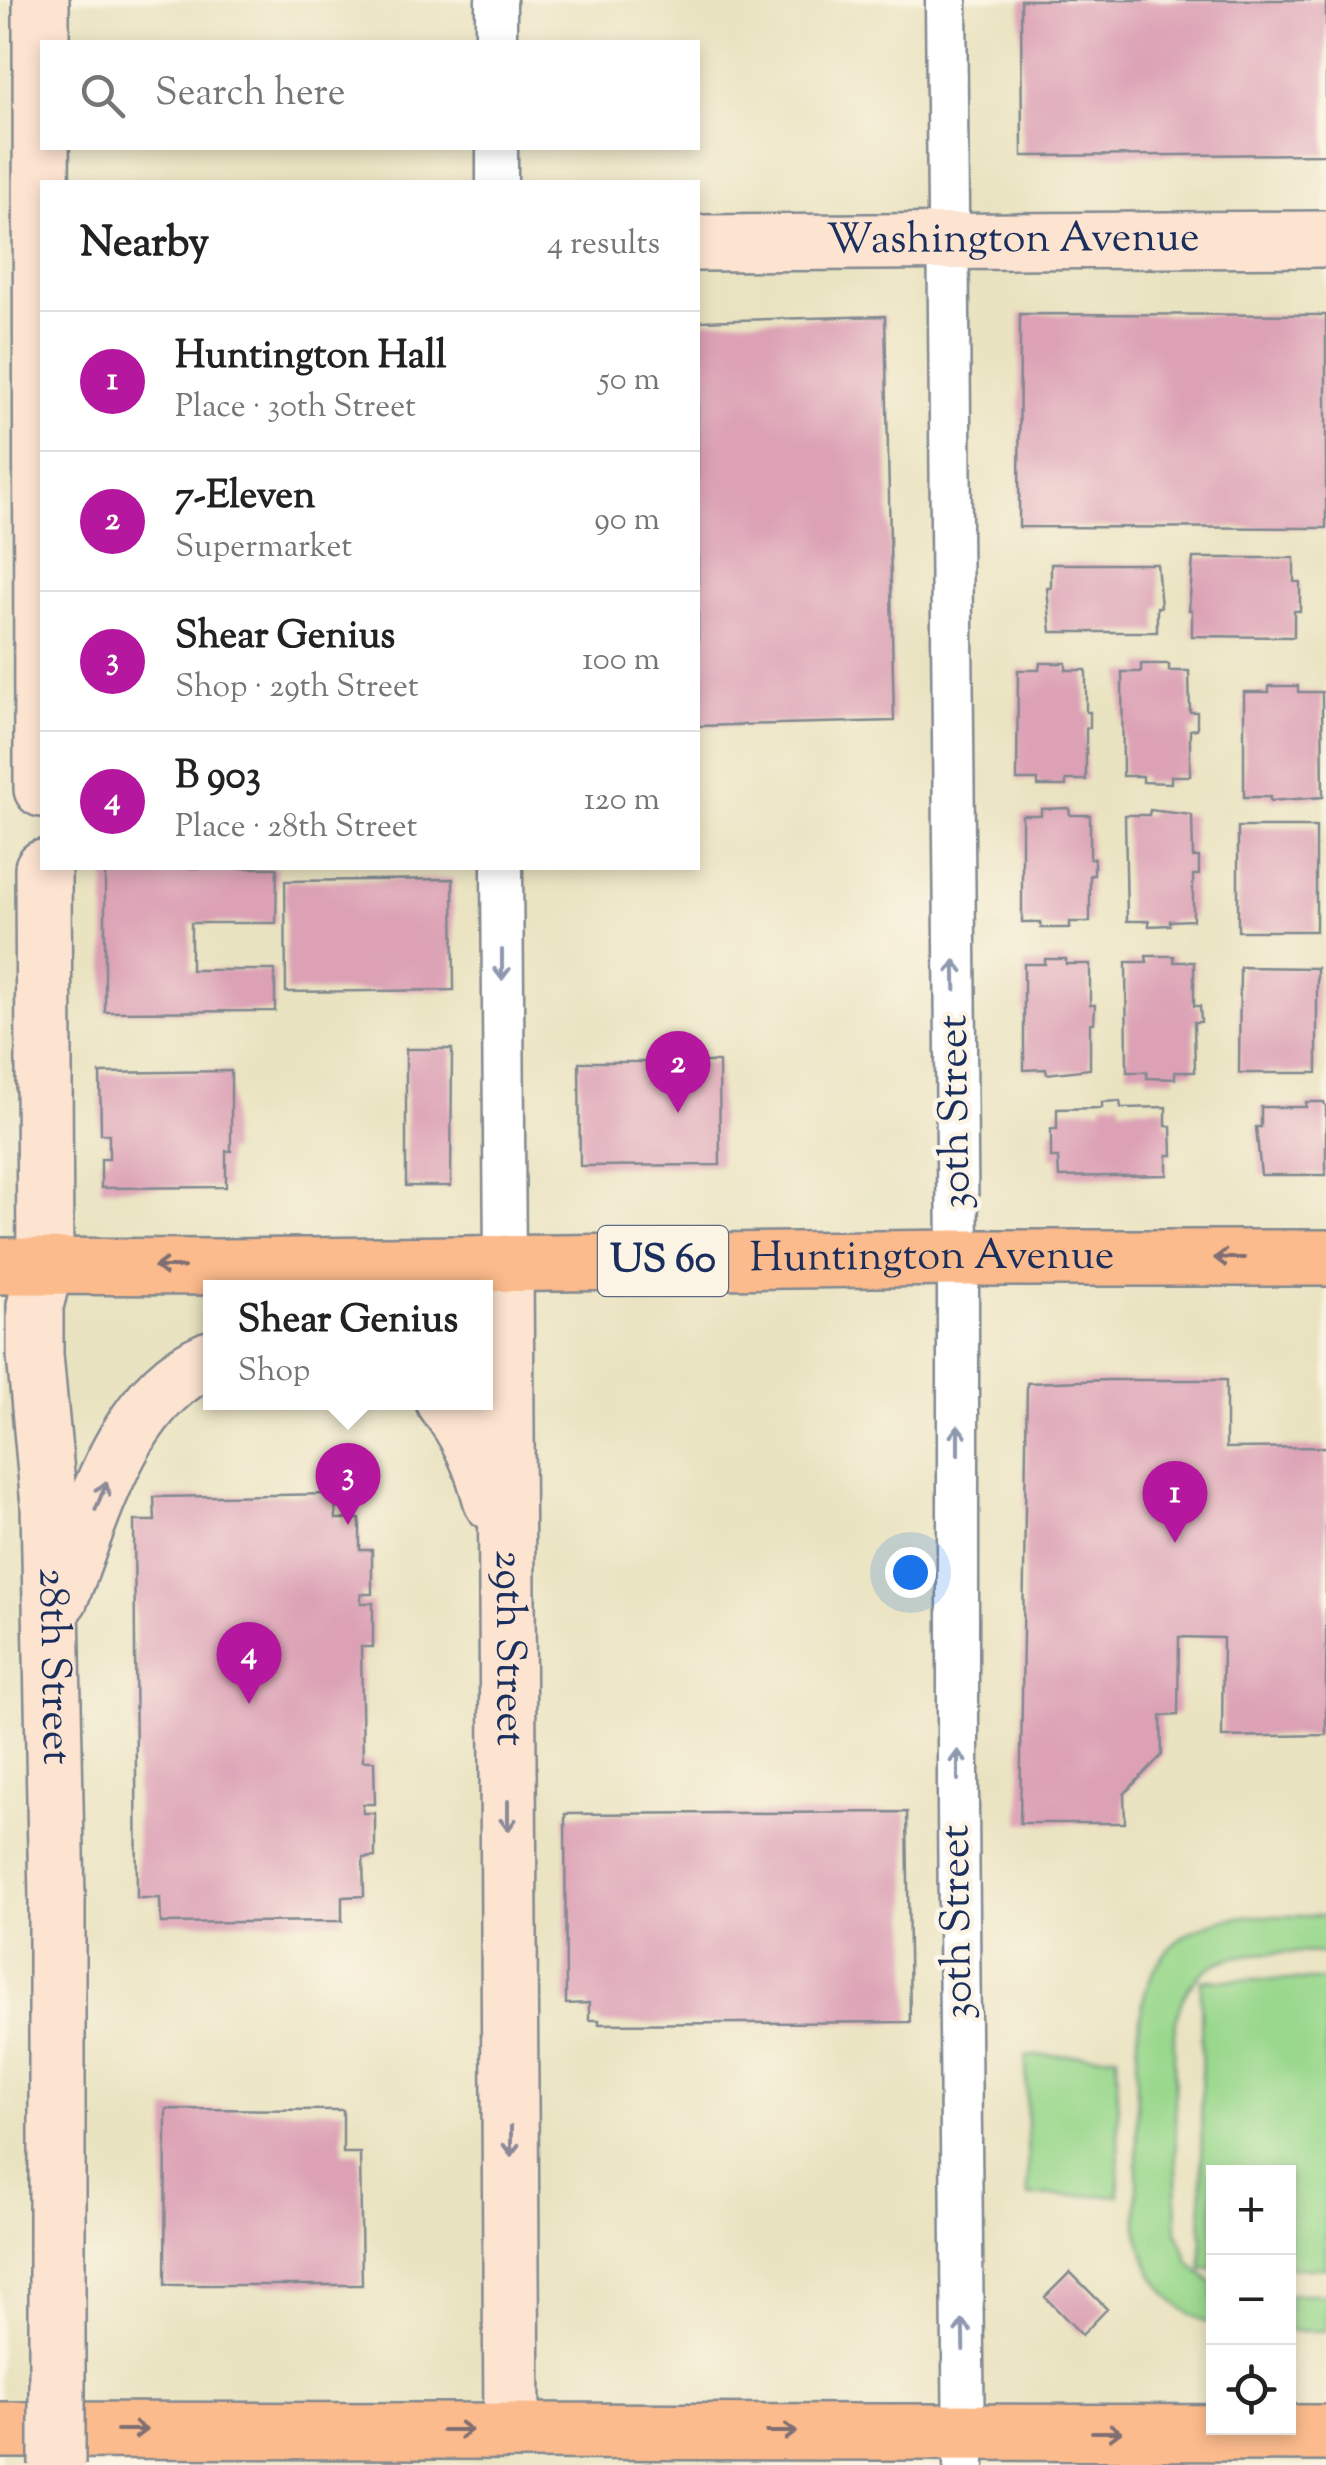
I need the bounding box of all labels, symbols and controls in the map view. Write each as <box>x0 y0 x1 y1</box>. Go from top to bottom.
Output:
search box <box>40 40 700 150</box>
icon: search <box>75 68 130 123</box>
text: Search here <box>155 68 346 122</box>
street label: Washington Avenue <box>826 210 1200 272</box>
text: Nearby <box>80 215 209 275</box>
text: 4 results <box>547 222 660 268</box>
text: Huntington Hall <box>175 331 447 385</box>
text: 1 <box>107 358 118 404</box>
text: 50 m <box>599 358 660 404</box>
text: Place · 30th Street <box>175 385 416 431</box>
text: 7-Eleven <box>175 471 316 525</box>
text: 2 <box>105 498 120 544</box>
text: 90 m <box>594 498 660 544</box>
text: Supermarket <box>175 525 352 571</box>
text: Shear Genius <box>175 611 395 665</box>
text: 3 <box>106 638 119 684</box>
text: 100 m <box>582 638 660 684</box>
text: Shop · 29th Street <box>175 665 419 711</box>
text: B 903 <box>175 751 261 805</box>
text: 4 <box>104 778 121 824</box>
text: 120 m <box>584 778 660 824</box>
text: Place · 28th Street <box>175 805 418 851</box>
one-way arrow <box>492 948 512 980</box>
one-way arrow <box>946 959 964 992</box>
street label: 30th Street <box>925 1014 989 1210</box>
pin: 2 <box>646 1030 710 1113</box>
road number: US 60 <box>598 1226 728 1296</box>
street label: Huntington Avenue <box>749 1228 1114 1291</box>
one-way arrow <box>1213 1248 1246 1268</box>
one-way arrow <box>153 1257 185 1276</box>
popup <box>203 1280 493 1410</box>
text: Shear Genius <box>238 1295 458 1349</box>
text: Shop <box>238 1349 310 1395</box>
one-way arrow <box>948 1424 968 1456</box>
pin: 3 <box>316 1442 380 1525</box>
pin: 1 <box>1142 1460 1208 1543</box>
one-way arrow <box>94 1482 112 1512</box>
your location <box>885 1547 936 1598</box>
street label: 29th Street <box>477 1550 538 1746</box>
street label: 28th Street <box>20 1567 84 1765</box>
pin: 4 <box>216 1622 282 1704</box>
one-way arrow <box>948 1749 968 1782</box>
one-way arrow <box>498 1798 518 1831</box>
street label: 30th Street <box>927 1824 991 2020</box>
one-way arrow <box>501 2124 520 2156</box>
map controls <box>1206 2165 1296 2435</box>
button: + <box>1206 2165 1296 2255</box>
button: − <box>1206 2255 1296 2345</box>
one-way arrow <box>954 2319 972 2352</box>
button: locate <box>1206 2345 1296 2435</box>
one-way arrow <box>116 2420 148 2440</box>
one-way arrow <box>440 2420 473 2440</box>
one-way arrow <box>766 2422 798 2441</box>
one-way arrow <box>1090 2422 1123 2442</box>

